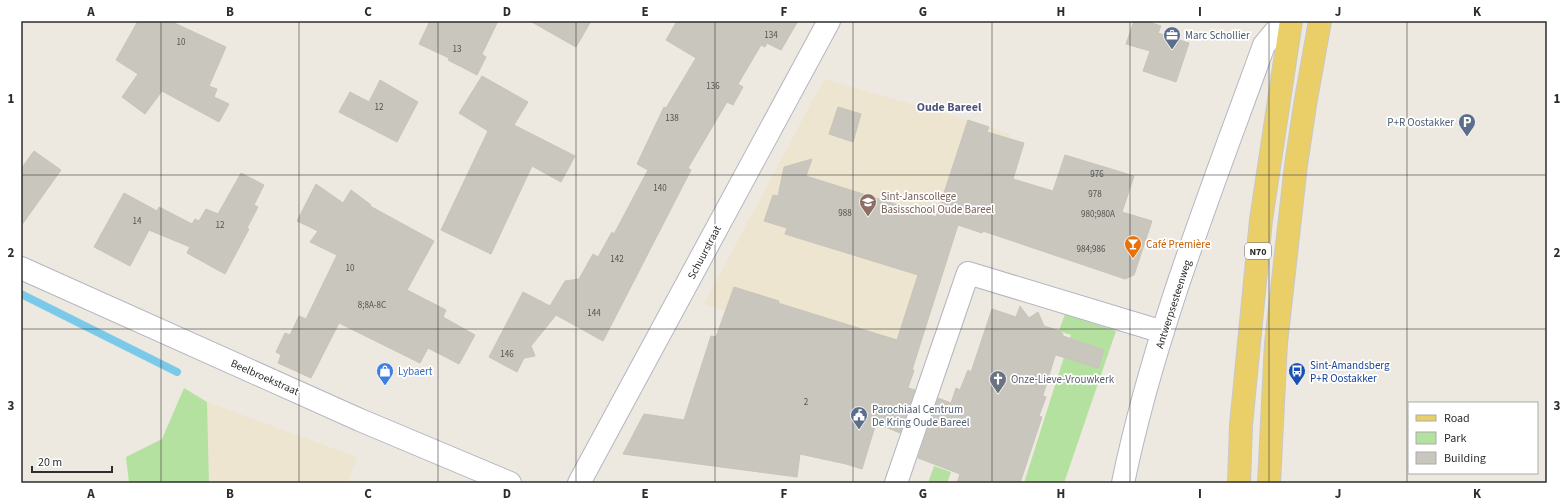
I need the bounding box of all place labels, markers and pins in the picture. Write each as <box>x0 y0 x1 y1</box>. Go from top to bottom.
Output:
office icon: Marc Schollier <box>1162 25 1182 50</box>
place label: Marc Schollier <box>1185 28 1250 43</box>
parking icon: P+R Oostakker <box>1457 112 1477 137</box>
place label: P+R Oostakker <box>1387 115 1454 130</box>
place label: Sint-Janscollege Basisschool Oude Bareel <box>881 189 994 217</box>
school or university icon: Sint-Janscollege Basisschool Oude Bareel <box>858 192 878 217</box>
bar icon: Café Première <box>1123 234 1143 259</box>
place label: Café Première <box>1146 237 1211 252</box>
place label: Sint-Amandsberg P+R Oostakker <box>1310 358 1390 386</box>
shop icon: Lybaert <box>375 361 395 386</box>
bus stop icon: Sint-Amandsberg P+R Oostakker <box>1287 361 1307 386</box>
place label: Lybaert <box>398 364 433 379</box>
church icon: Onze-Lieve-Vrouwkerk <box>988 369 1008 394</box>
place label: Onze-Lieve-Vrouwkerk <box>1011 372 1115 387</box>
place label: Parochiaal Centrum De Kring Oude Bareel <box>872 402 970 430</box>
public building icon: Parochiaal Centrum De Kring Oude Bareel <box>849 405 869 430</box>

